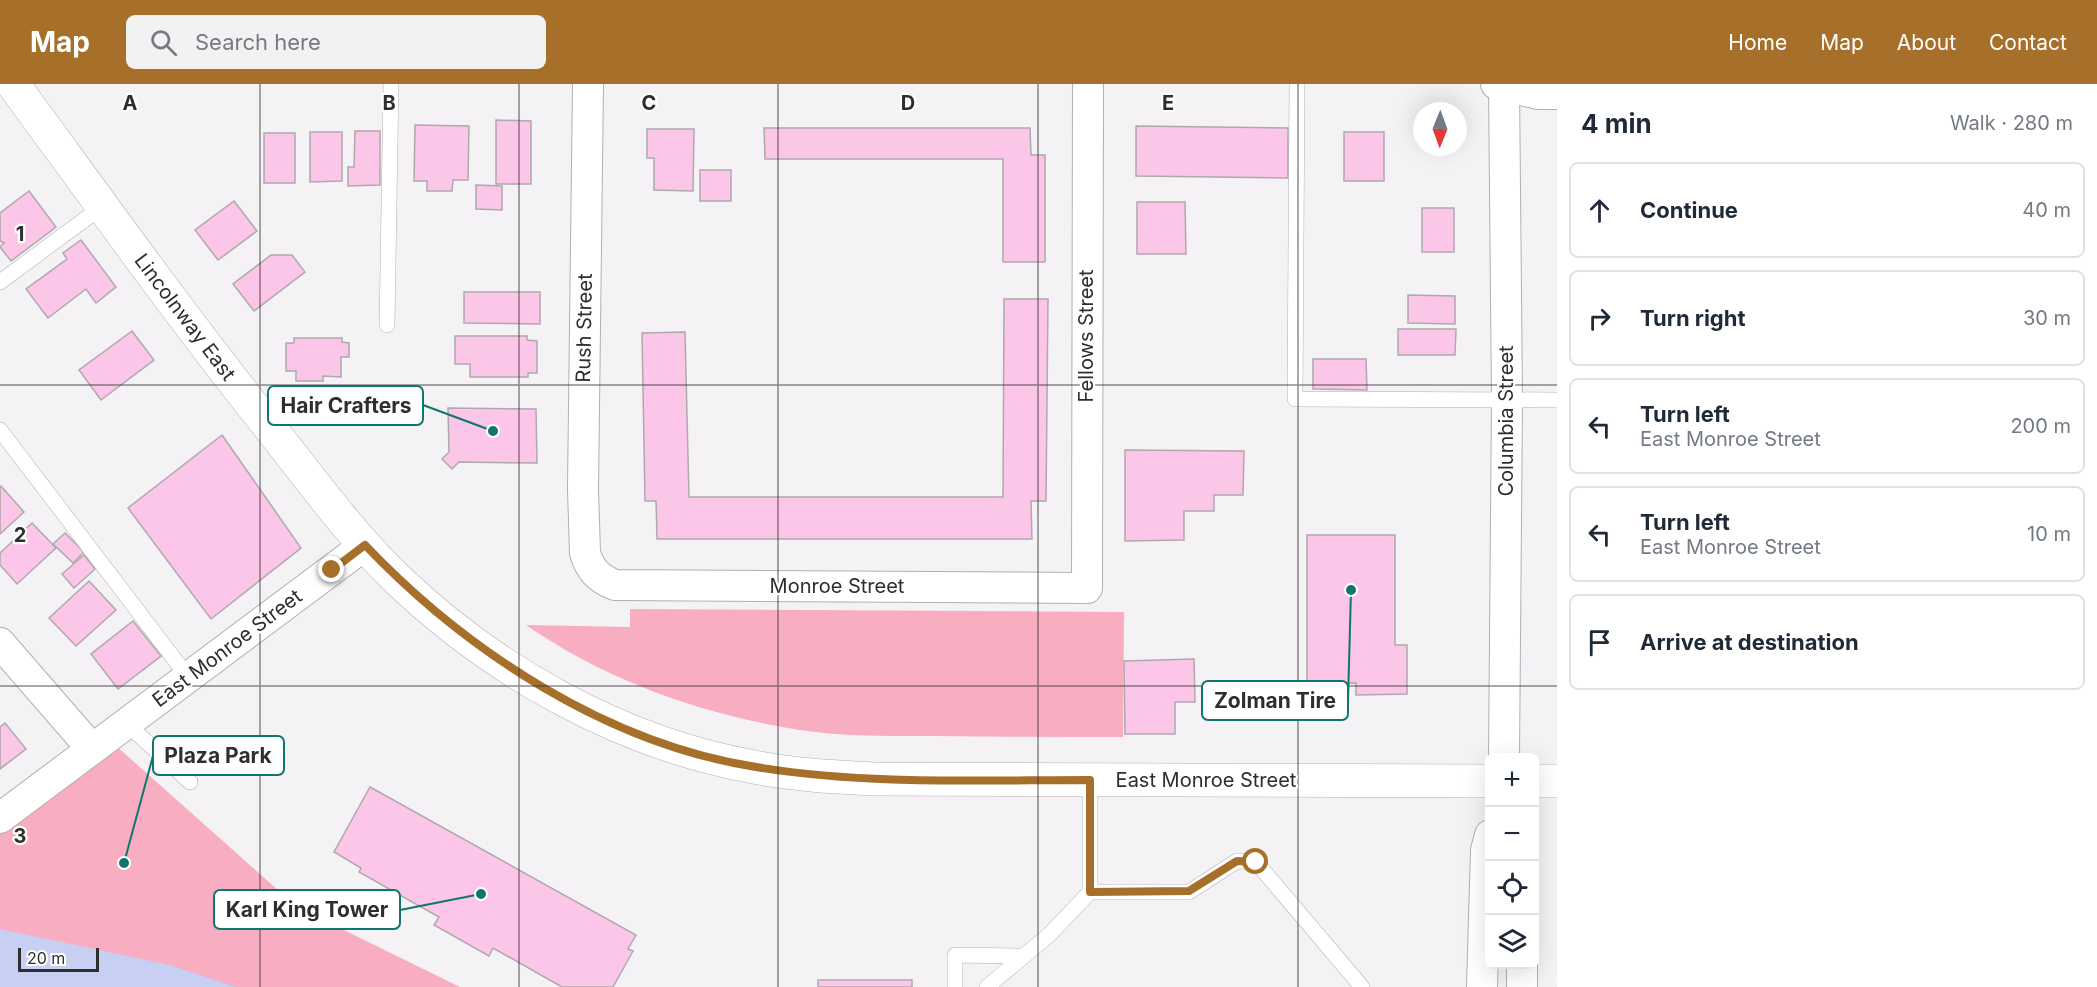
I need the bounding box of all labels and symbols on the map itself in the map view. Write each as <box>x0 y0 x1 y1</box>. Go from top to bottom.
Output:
text: A <box>123 91 138 115</box>
text: B <box>382 91 396 115</box>
text: C <box>642 91 656 115</box>
text: D <box>901 91 915 115</box>
text: E <box>1162 91 1174 115</box>
north arrow <box>1413 102 1467 156</box>
text: 1 <box>16 222 24 246</box>
street label: Lincolnway East <box>130 249 241 386</box>
street label: Fellows Street <box>1074 269 1098 402</box>
street label: Rush Street <box>571 273 597 383</box>
street label: Columbia Street <box>1494 345 1518 497</box>
callout: Hair Crafters <box>268 386 423 425</box>
text: Hair Crafters <box>281 393 411 418</box>
text: 2 <box>14 523 26 547</box>
route end <box>318 556 344 582</box>
street label: Monroe Street <box>770 574 905 598</box>
street label: East Monroe Street <box>148 584 307 712</box>
callout: Zolman Tire <box>1202 681 1348 720</box>
text: Zolman Tire <box>1214 688 1336 713</box>
callout: Plaza Park <box>153 736 284 775</box>
text: Plaza Park <box>164 743 272 768</box>
street label: East Monroe Street <box>1116 768 1297 792</box>
text: 3 <box>14 824 26 848</box>
route start <box>1242 848 1268 874</box>
callout: Karl King Tower <box>214 890 400 929</box>
text: Karl King Tower <box>226 897 389 922</box>
scale bar <box>18 945 99 972</box>

